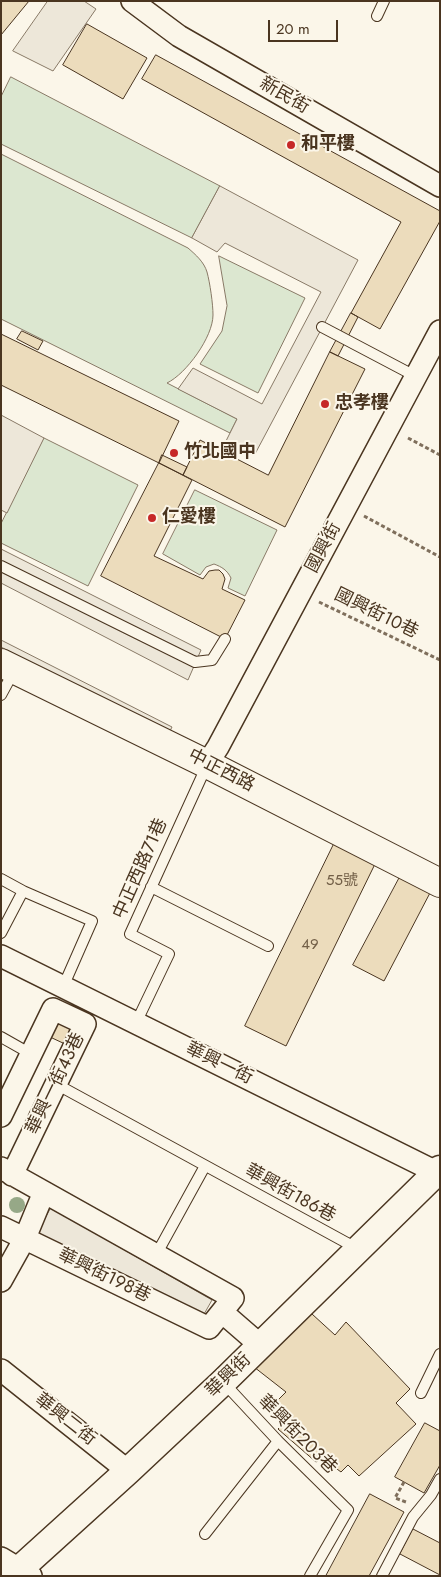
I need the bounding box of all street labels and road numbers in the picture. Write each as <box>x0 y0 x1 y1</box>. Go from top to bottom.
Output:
street label: 新民街 <box>255 73 313 119</box>
street label: 國興街 <box>302 519 346 577</box>
street label: 國興街10巷 <box>330 584 422 644</box>
street label: 中正西路 <box>184 745 258 797</box>
street label: 中正西路71巷 <box>109 815 173 923</box>
street label: 華興一街43巷 <box>22 1030 90 1138</box>
street label: 華興一街 <box>182 1039 256 1089</box>
street label: 華興街186巷 <box>241 1160 339 1228</box>
street label: 華興街198巷 <box>54 1244 154 1308</box>
street label: 華興街 <box>202 1349 256 1403</box>
street label: 華興二街 <box>30 1389 100 1451</box>
street label: 華興街203巷 <box>253 1391 341 1479</box>

